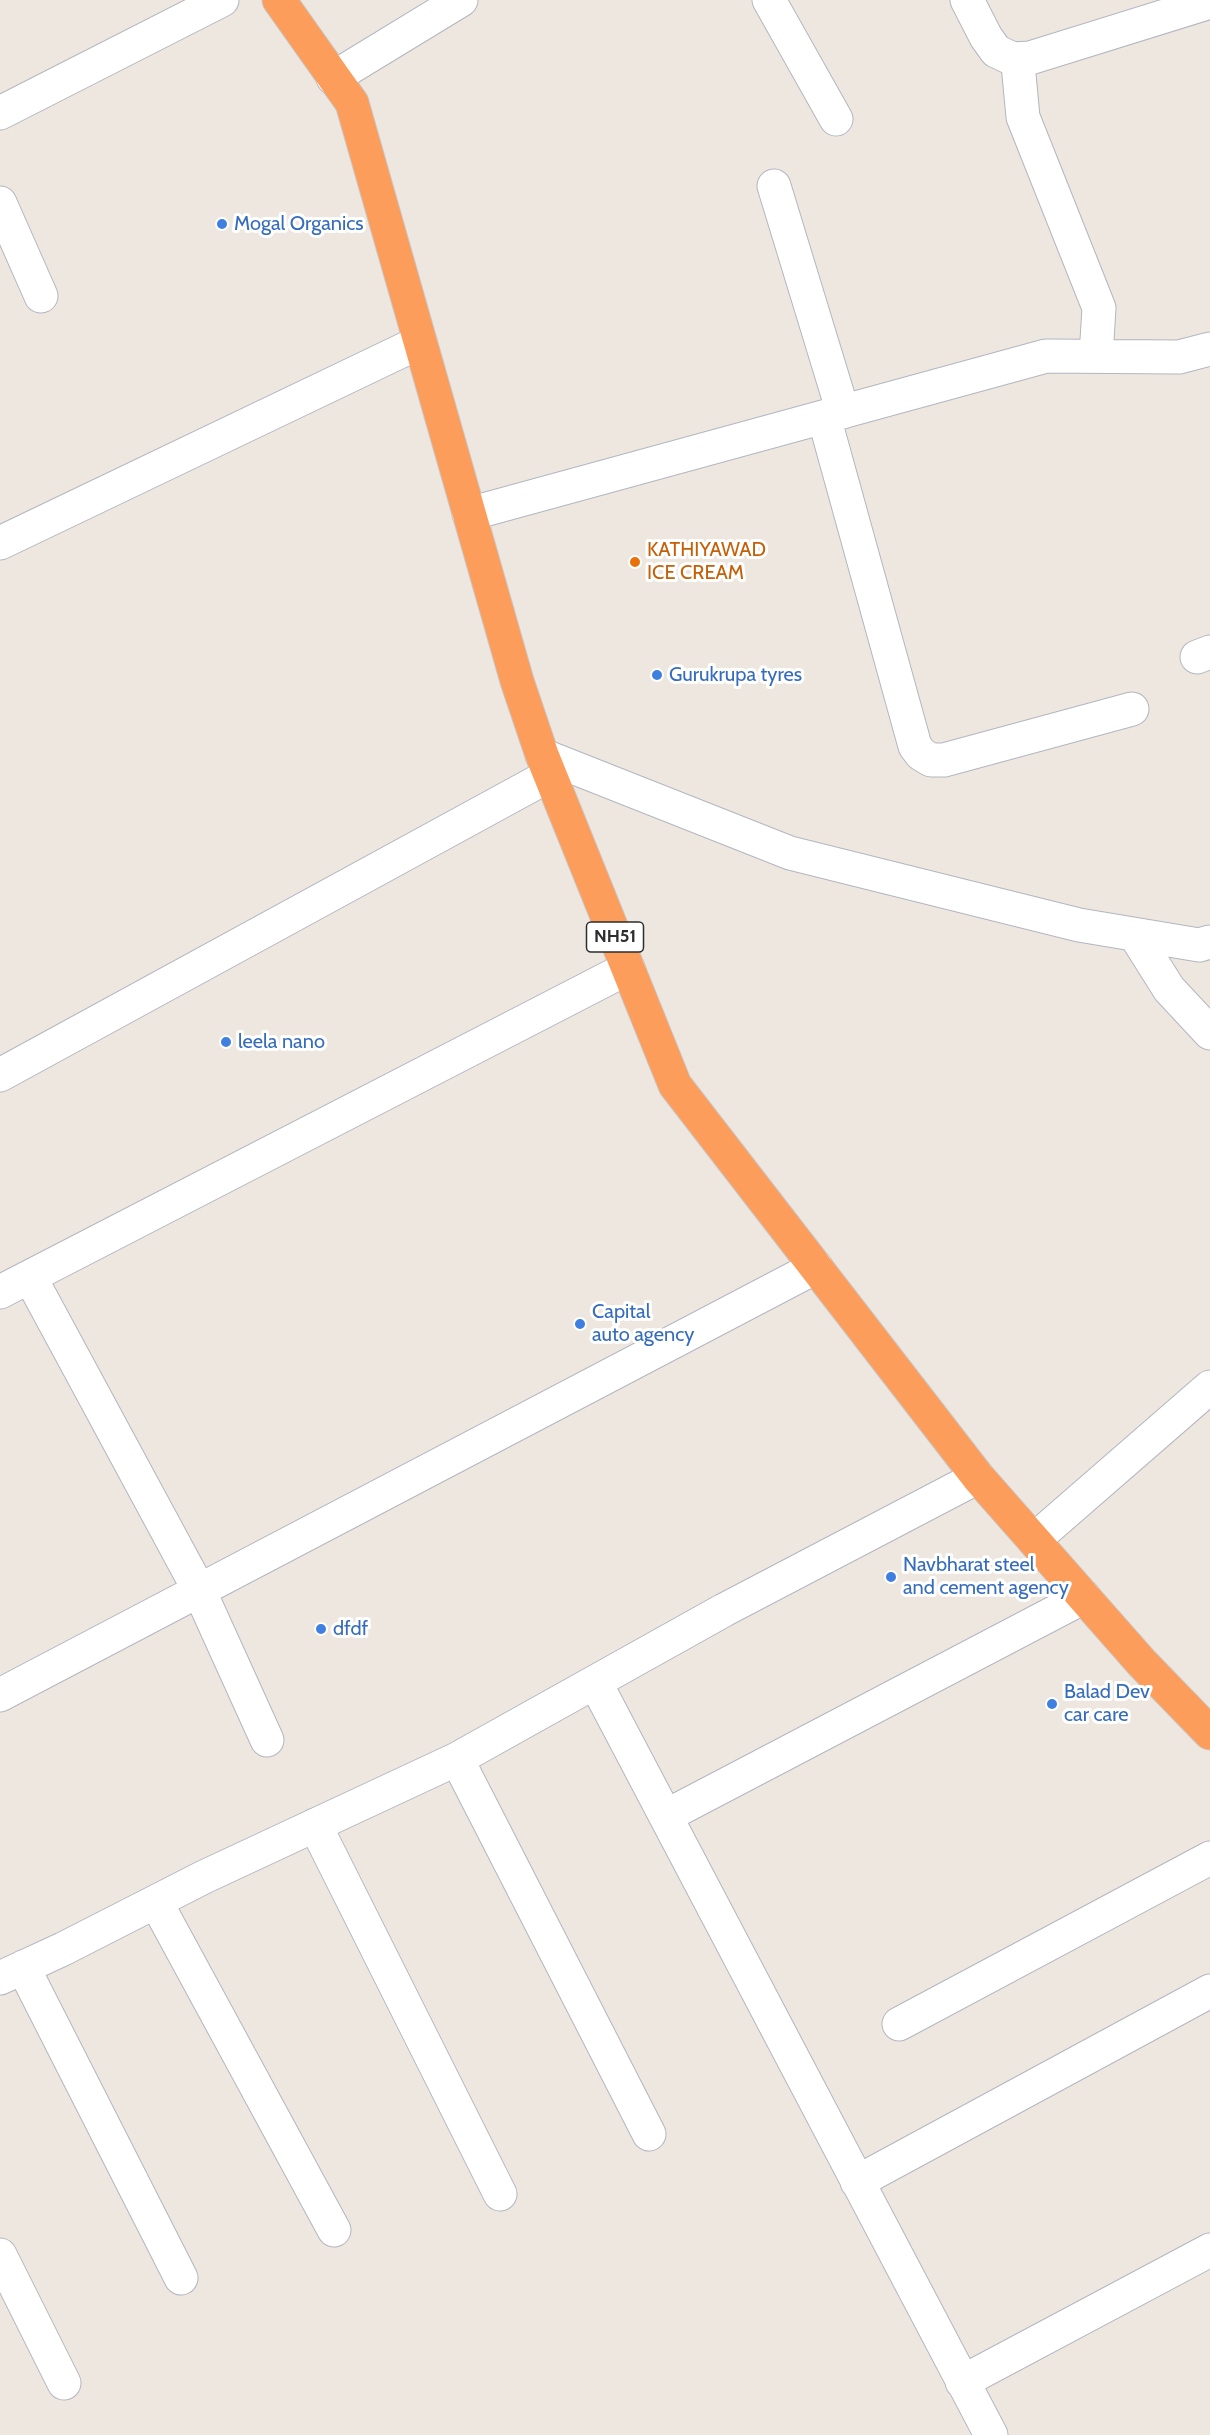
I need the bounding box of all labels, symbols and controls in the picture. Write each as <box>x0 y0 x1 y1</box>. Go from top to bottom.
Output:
place label: Mogal Organics <box>234 212 364 236</box>
marker: Mogal Organics <box>215 217 229 231</box>
place label: KATHIYAWAD ICE CREAM <box>647 538 766 585</box>
marker: KATHIYAWAD ICE CREAM <box>628 555 642 569</box>
place label: Gurukrupa tyres <box>669 663 802 687</box>
marker: Gurukrupa tyres <box>650 668 664 682</box>
road number: NH51 <box>586 922 644 952</box>
place label: leela nano <box>238 1030 325 1054</box>
marker: leela nano <box>219 1035 233 1049</box>
place label: Capital auto agency <box>592 1300 694 1347</box>
marker: Capital auto agency <box>573 1317 587 1331</box>
place label: Navbharat steel and cement agency <box>903 1553 1069 1600</box>
marker: Navbharat steel and cement agency <box>884 1570 898 1584</box>
place label: dfdf <box>333 1617 368 1641</box>
marker: dfdf <box>314 1622 328 1636</box>
place label: Balad Dev car care <box>1064 1680 1150 1727</box>
marker: Balad Dev car care <box>1045 1697 1059 1711</box>

